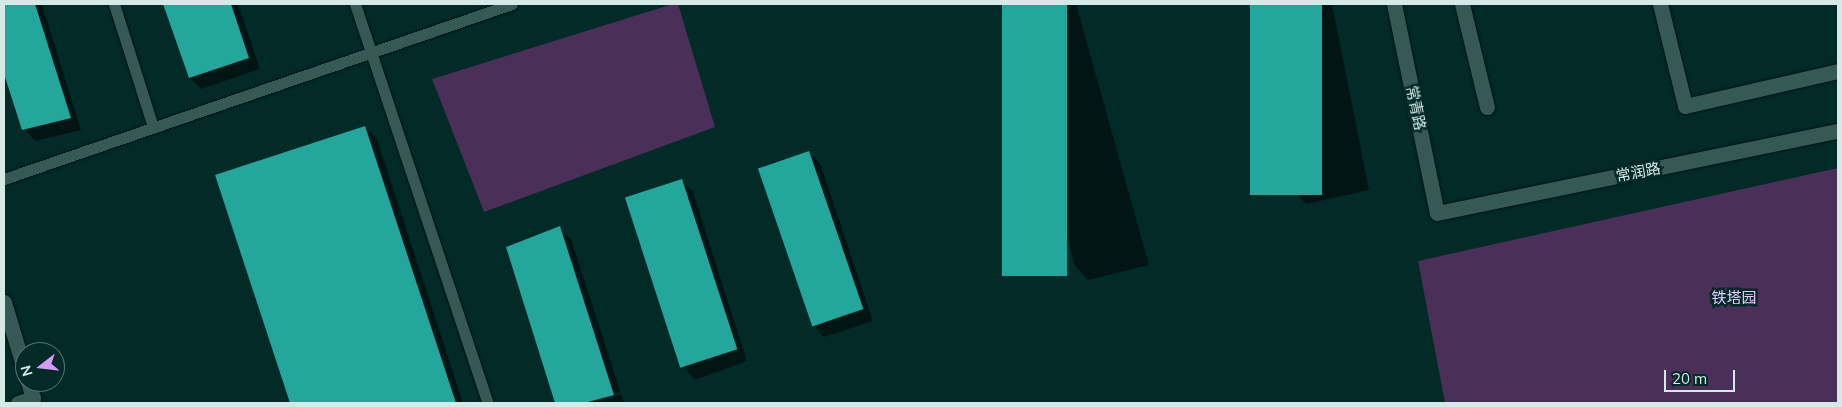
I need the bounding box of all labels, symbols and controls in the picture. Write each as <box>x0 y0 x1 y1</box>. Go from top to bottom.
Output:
street label: 常青路 <box>1403 84 1429 132</box>
street label: 常润路 <box>1614 159 1662 185</box>
park label: 铁塔园 <box>1712 289 1756 307</box>
north arrow <box>15 342 65 392</box>
scale bar <box>1667 360 1738 392</box>
text: N <box>16 363 37 378</box>
text: 20 m <box>1672 369 1707 388</box>

